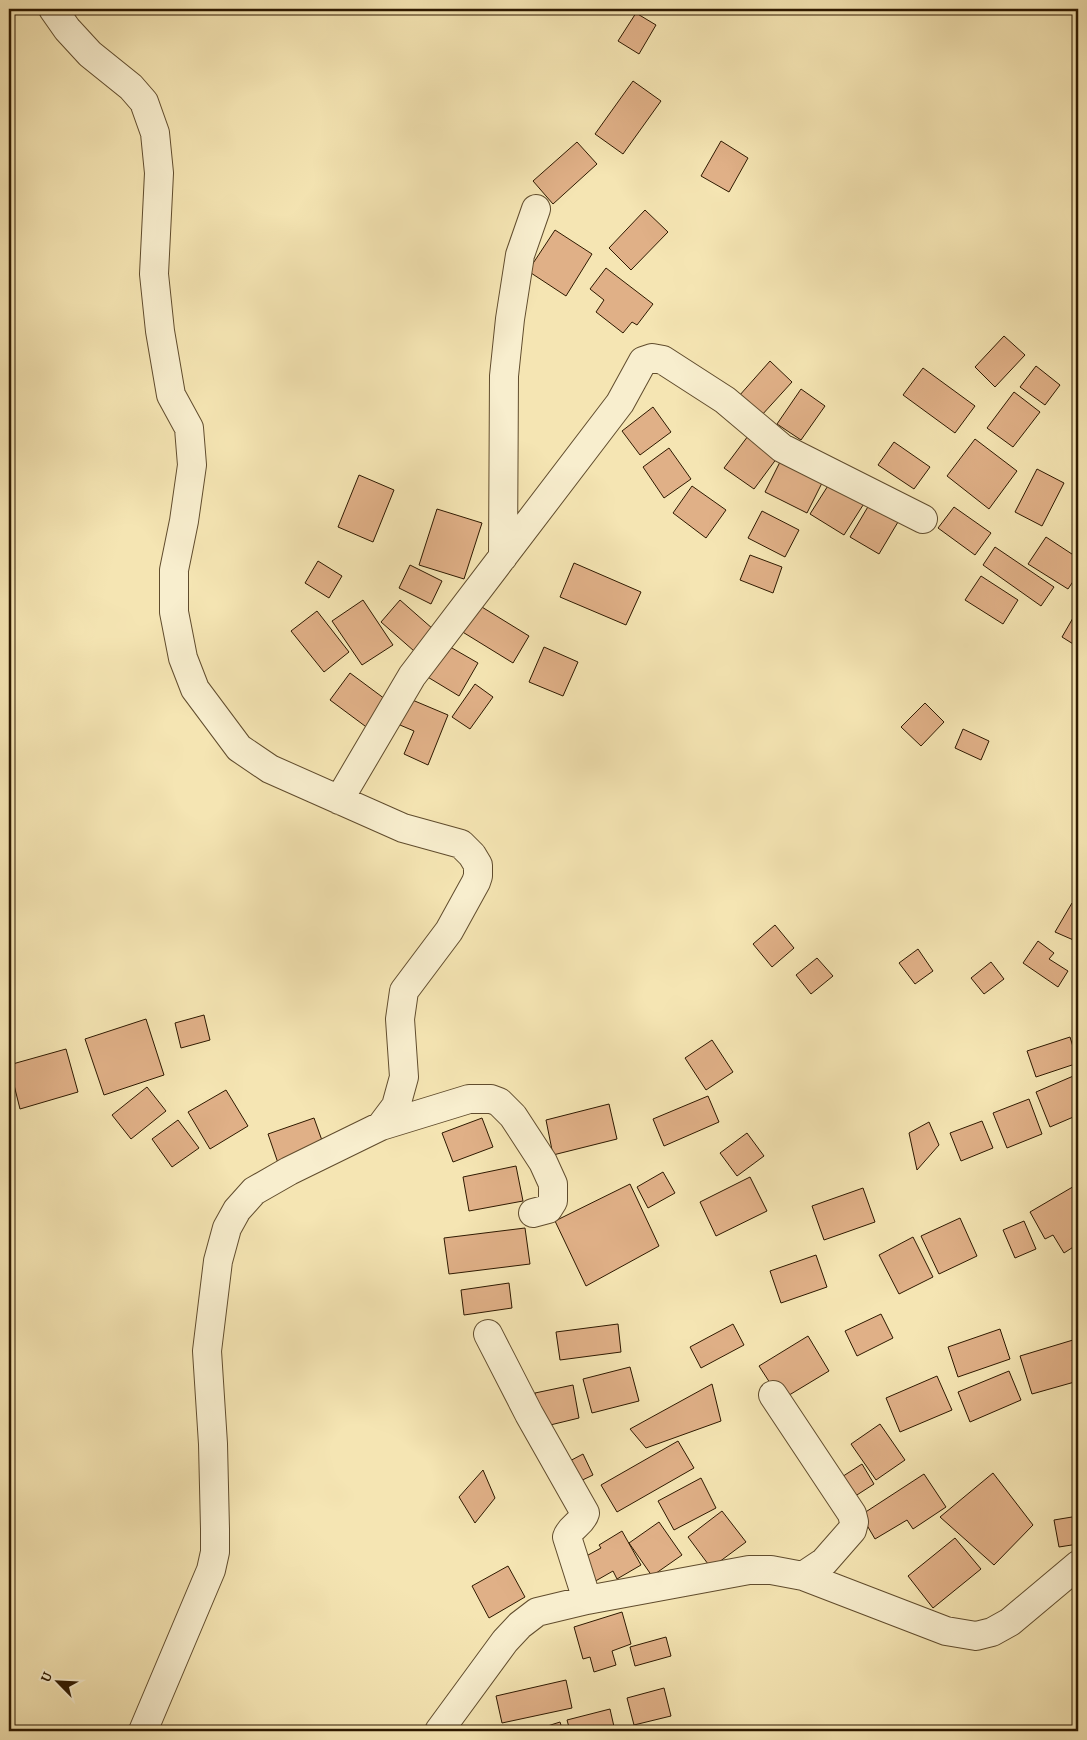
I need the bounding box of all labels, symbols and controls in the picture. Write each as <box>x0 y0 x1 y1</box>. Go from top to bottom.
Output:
north arrow <box>32 1658 82 1708</box>
text: U <box>36 1669 57 1685</box>

